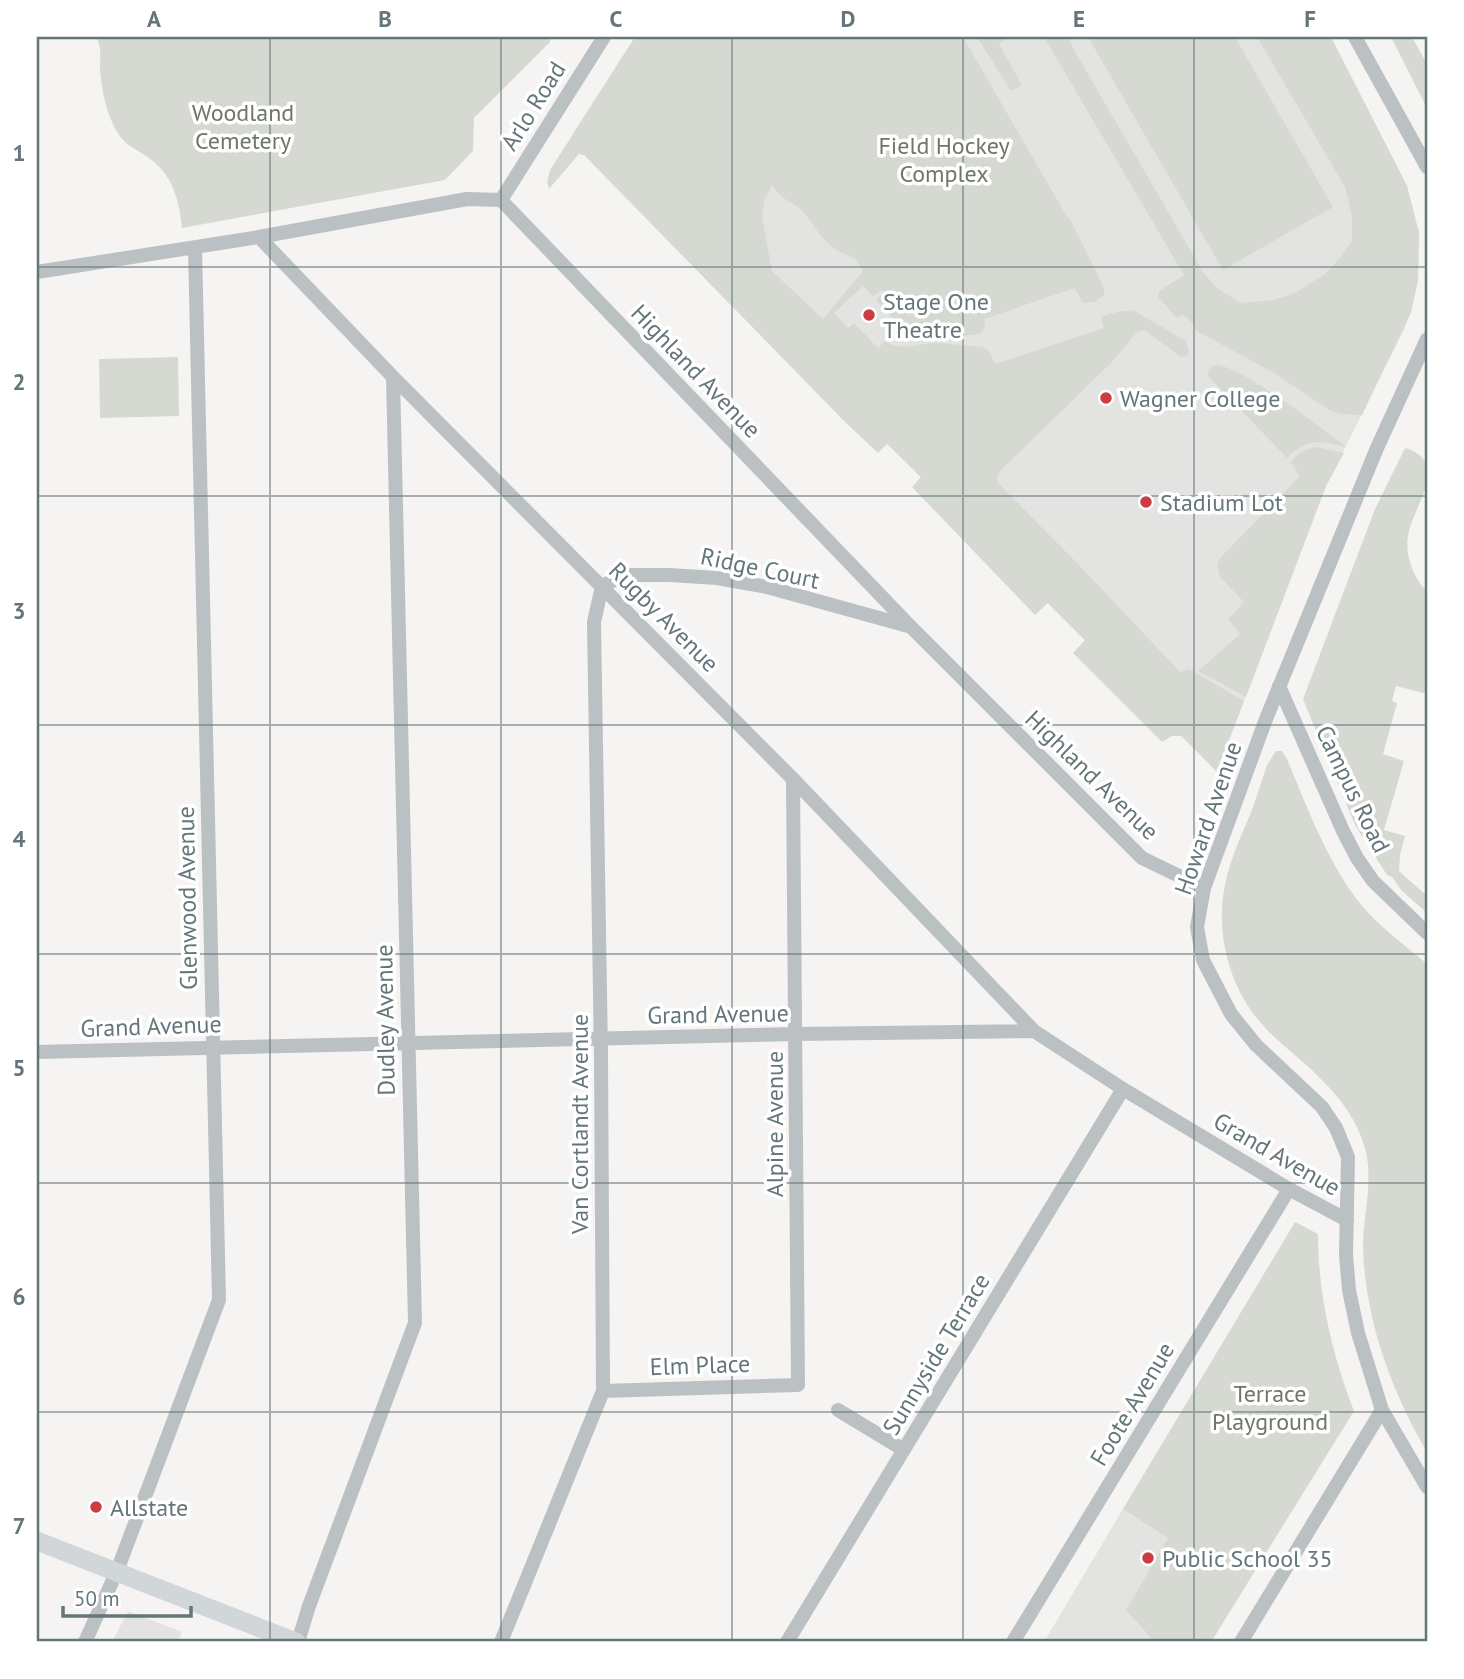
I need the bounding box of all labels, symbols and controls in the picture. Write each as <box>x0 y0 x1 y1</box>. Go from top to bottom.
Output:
text: A <box>147 4 161 33</box>
text: B <box>378 4 392 33</box>
text: C <box>610 4 623 33</box>
text: D <box>841 4 855 33</box>
text: E <box>1073 4 1085 33</box>
text: F <box>1304 4 1316 33</box>
street label: Arlo Road <box>494 56 572 156</box>
park label: Woodland Cemetery <box>192 97 294 156</box>
park label: Field Hockey Complex <box>878 130 1010 189</box>
text: 1 <box>12 138 26 167</box>
place label: Stage One Theatre <box>883 286 989 345</box>
street label: Highland Avenue <box>624 298 768 444</box>
marker: Stage One Theatre <box>861 307 877 323</box>
text: 2 <box>12 367 26 396</box>
place label: Wagner College <box>1120 383 1280 414</box>
marker: Wagner College <box>1098 390 1114 406</box>
place label: Stadium Lot <box>1160 487 1283 518</box>
marker: Stadium Lot <box>1138 494 1154 510</box>
street label: Ridge Court <box>698 540 822 596</box>
street label: Rugby Avenue <box>602 555 726 679</box>
text: 3 <box>12 596 26 625</box>
street label: Highland Avenue <box>1019 703 1165 847</box>
street label: Campus Road <box>1309 720 1397 858</box>
street label: Howard Avenue <box>1167 737 1249 899</box>
street label: Glenwood Avenue <box>170 806 204 990</box>
text: 4 <box>12 824 26 853</box>
street label: Dudley Avenue <box>368 944 402 1096</box>
street label: Grand Avenue <box>647 997 789 1031</box>
street label: Grand Avenue <box>80 1008 222 1044</box>
street label: Van Cortlandt Avenue <box>564 1014 595 1235</box>
street label: Alpine Avenue <box>759 1051 790 1197</box>
text: 5 <box>12 1053 26 1082</box>
street label: Grand Avenue <box>1208 1105 1346 1203</box>
street label: Sunnyside Terrace <box>875 1267 997 1441</box>
text: 6 <box>12 1282 26 1311</box>
street label: Foote Avenue <box>1083 1337 1181 1471</box>
street label: Elm Place <box>649 1348 751 1382</box>
park label: Terrace Playground <box>1212 1378 1328 1437</box>
place label: Allstate <box>110 1492 188 1523</box>
marker: Allstate <box>88 1499 104 1515</box>
text: 7 <box>12 1511 26 1540</box>
place label: Public School 35 <box>1162 1543 1333 1574</box>
marker: Public School 35 <box>1140 1550 1156 1566</box>
scale bar <box>63 1574 191 1618</box>
text: 50 m <box>74 1585 120 1612</box>

